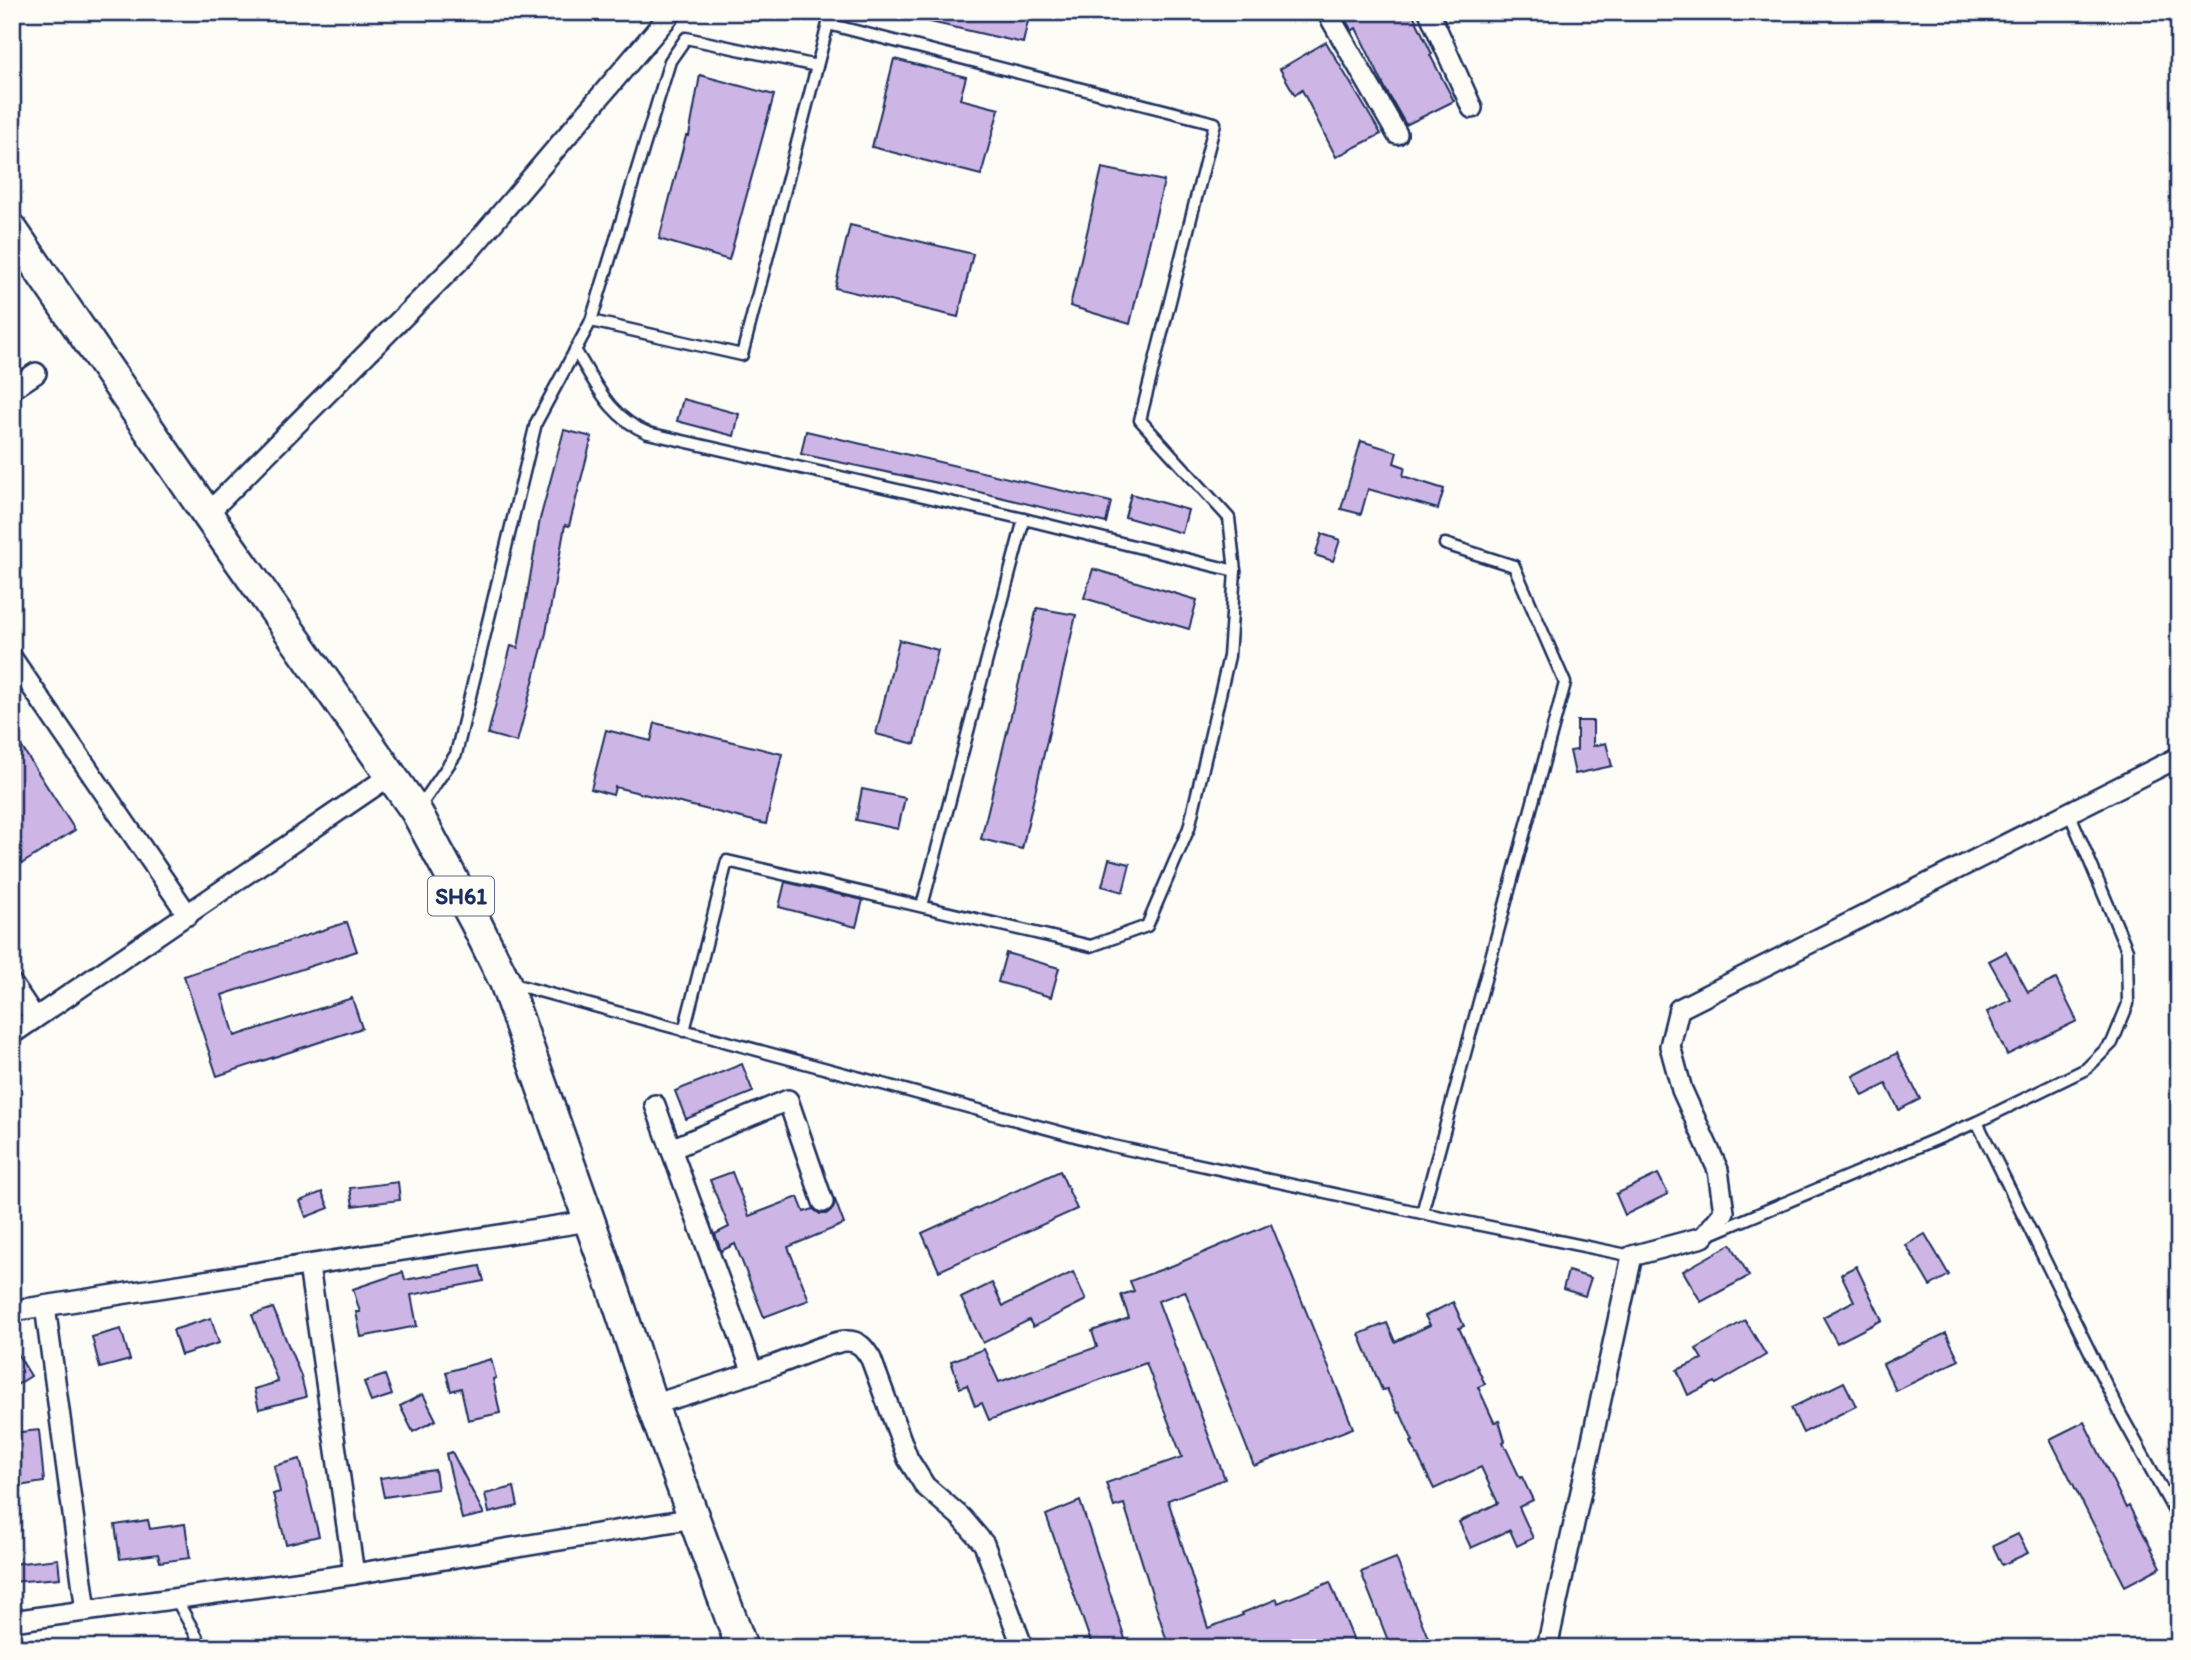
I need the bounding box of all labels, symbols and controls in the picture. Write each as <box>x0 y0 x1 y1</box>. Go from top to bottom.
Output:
road number: SH61 <box>428 876 494 916</box>

